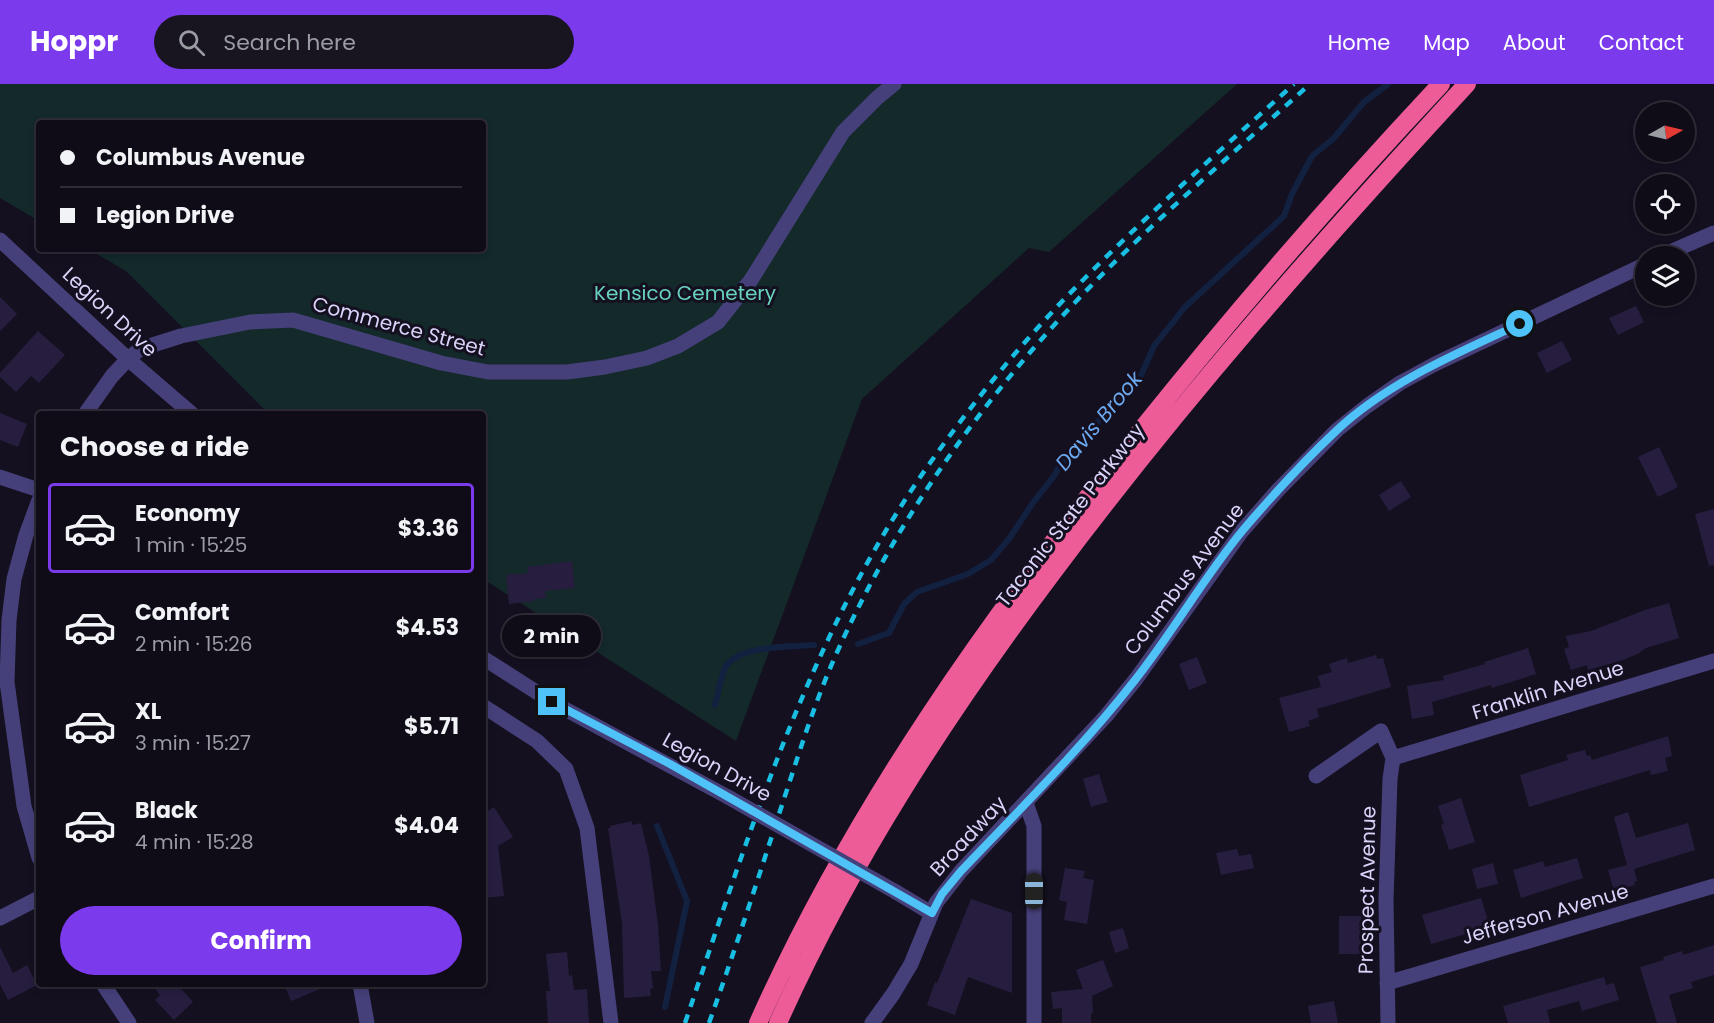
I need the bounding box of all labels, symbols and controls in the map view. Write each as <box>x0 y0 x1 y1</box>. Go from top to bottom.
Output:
search box <box>154 15 574 69</box>
text: Hoppr <box>30 22 118 61</box>
icon: search <box>175 26 208 59</box>
text: Search here <box>223 27 356 58</box>
text: Home <box>1328 28 1390 57</box>
text: Map <box>1423 28 1470 57</box>
text: About <box>1503 28 1566 57</box>
text: Contact <box>1599 28 1684 57</box>
north arrow <box>1635 102 1695 162</box>
map controls <box>1635 102 1695 306</box>
text: Columbus Avenue <box>96 142 305 173</box>
button: locate <box>1635 174 1695 234</box>
text: Legion Drive <box>96 200 234 231</box>
button: layers <box>1635 246 1695 306</box>
street label: Legion Drive <box>56 261 164 363</box>
park label: Kensico Cemetery <box>594 279 776 307</box>
street label: Commerce Street <box>310 289 488 363</box>
route start <box>1506 310 1533 337</box>
water label: Davis Brook <box>1048 364 1150 477</box>
street label: Taconic State Parkway <box>989 417 1151 613</box>
text: Choose a ride <box>60 428 249 465</box>
street label: Columbus Avenue <box>1118 497 1250 661</box>
text: Economy <box>135 498 240 529</box>
icon: car <box>63 501 117 555</box>
text: $3.36 <box>398 513 459 544</box>
text: 1 min · 15:25 <box>135 531 247 559</box>
text: Comfort <box>135 597 229 628</box>
icon: car <box>63 600 117 654</box>
text: $4.53 <box>396 612 459 643</box>
callout: 2 min <box>502 615 602 657</box>
text: 2 min <box>523 622 580 650</box>
text: 2 min · 15:26 <box>135 630 253 658</box>
street label: Franklin Avenue <box>1469 654 1627 726</box>
route end <box>538 688 565 715</box>
text: XL <box>135 696 161 727</box>
icon: car <box>63 699 117 753</box>
text: $5.71 <box>404 711 459 742</box>
street label: Legion Drive <box>657 726 777 808</box>
text: 3 min · 15:27 <box>135 729 251 757</box>
street label: Broadway <box>923 790 1013 882</box>
text: Black <box>135 795 198 826</box>
icon: car <box>63 798 117 852</box>
street label: Prospect Avenue <box>1352 806 1382 974</box>
text: $4.04 <box>394 810 459 841</box>
text: 4 min · 15:28 <box>135 828 254 856</box>
car <box>1025 873 1043 909</box>
street label: Jefferson Avenue <box>1458 877 1632 951</box>
button: Confirm <box>60 906 462 975</box>

